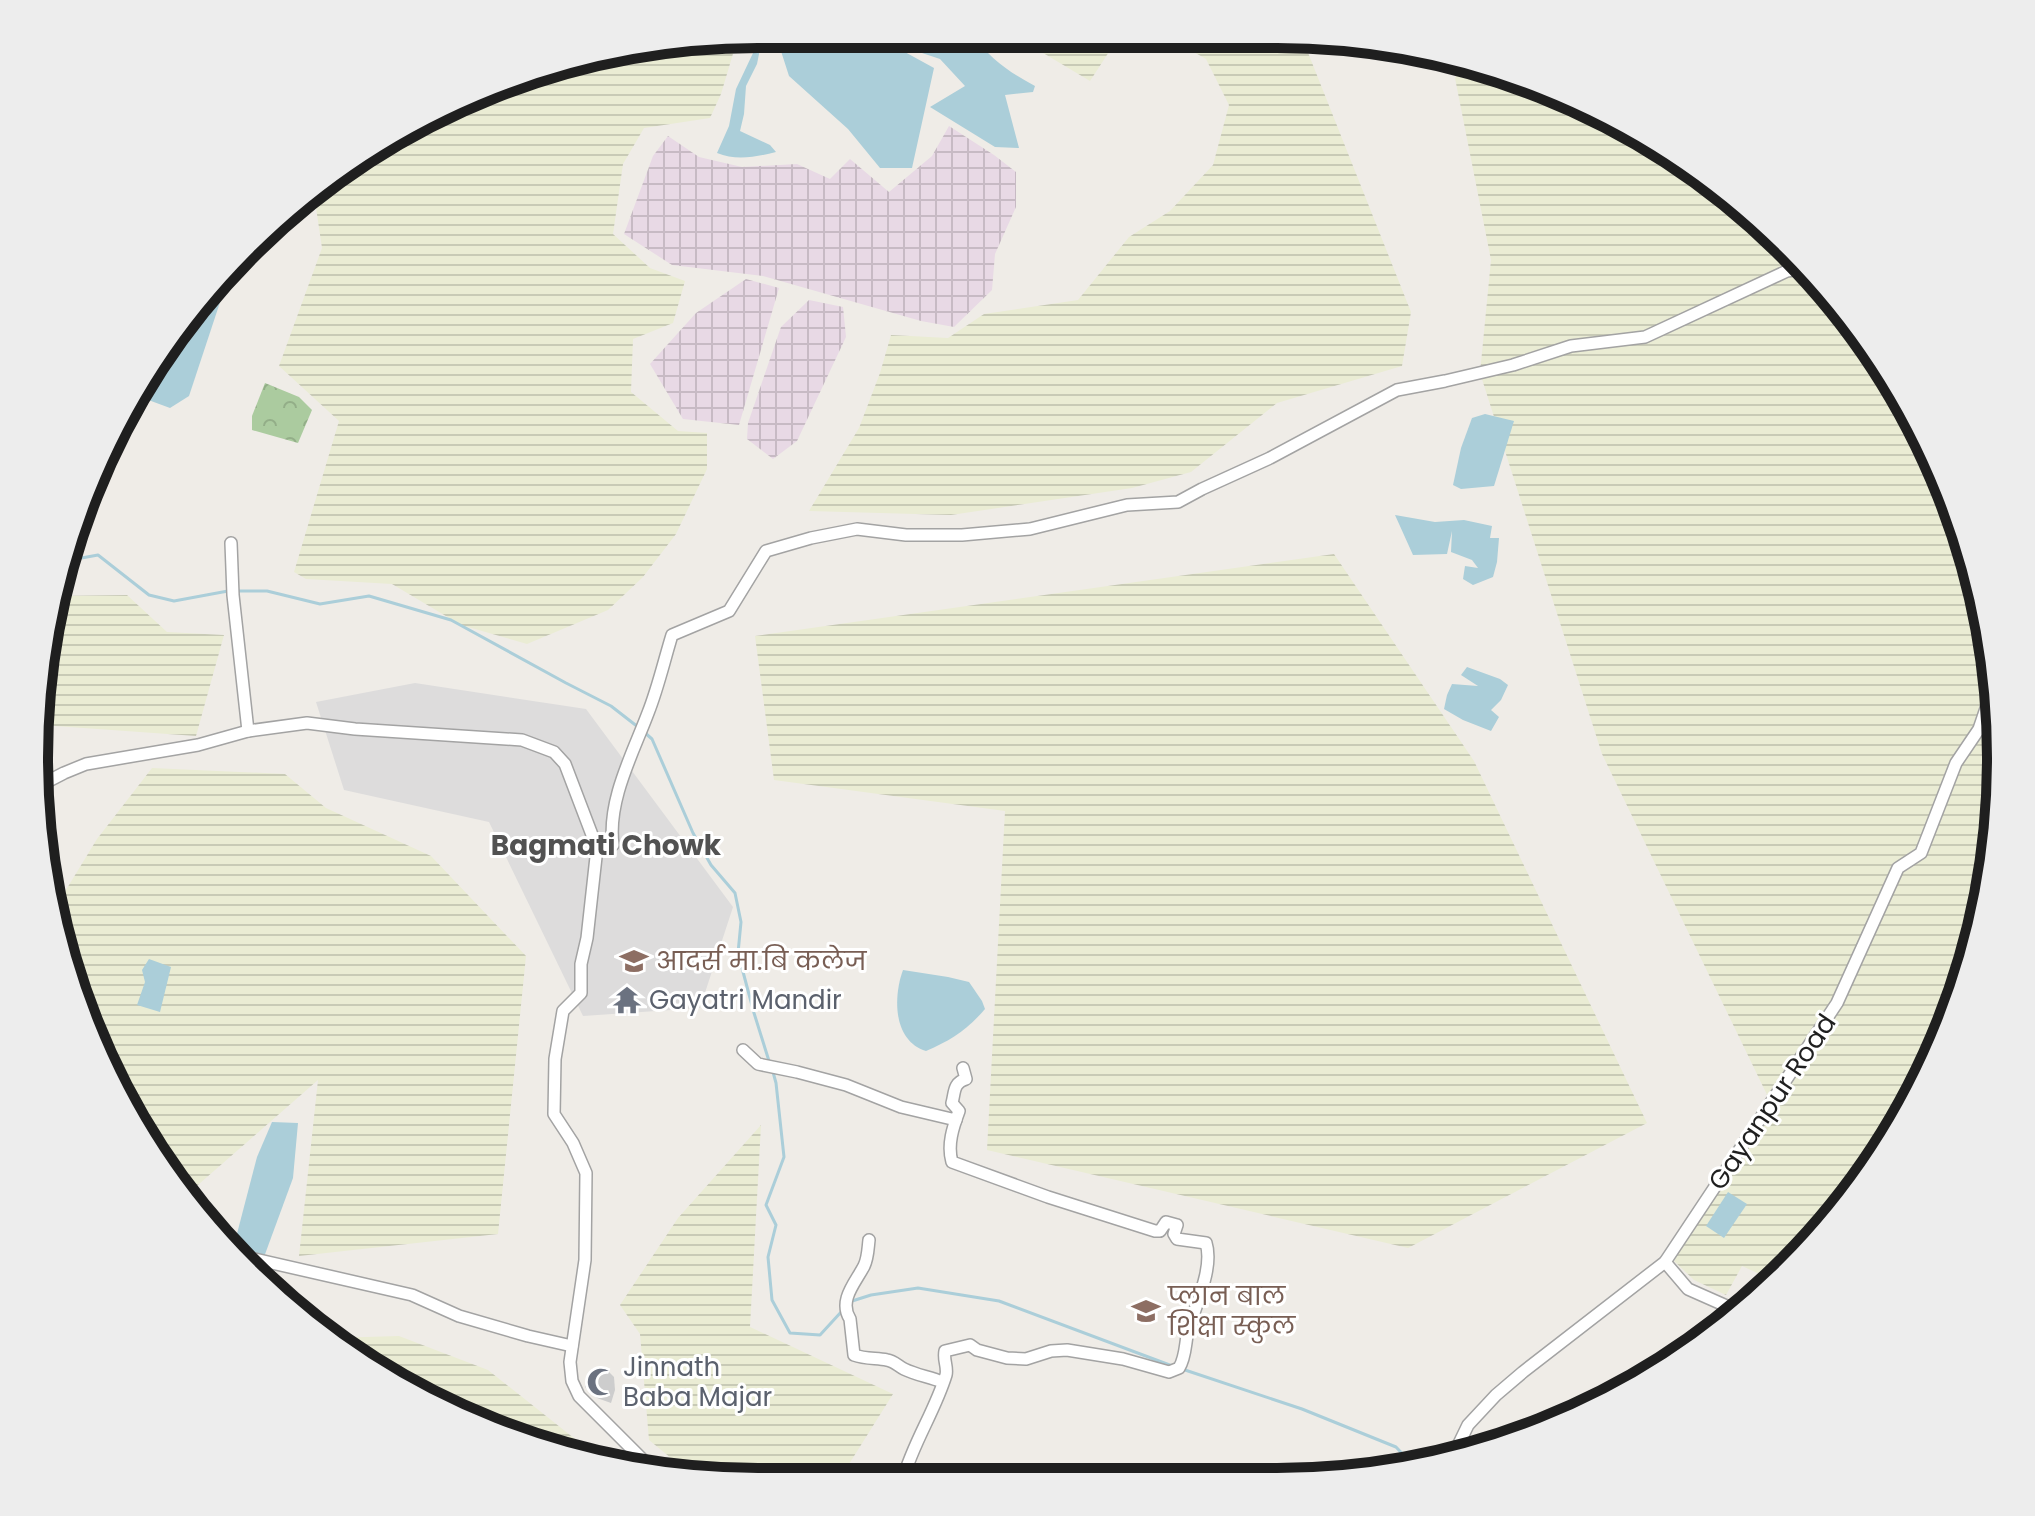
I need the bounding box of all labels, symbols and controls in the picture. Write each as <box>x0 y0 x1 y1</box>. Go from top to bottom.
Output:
district label: Bagmati Chowk <box>491 826 722 865</box>
place label: आदर्स मा.बि कलेज <box>656 943 867 979</box>
school or university icon: आदर्स मा.बि कलेज <box>619 946 649 976</box>
place label: Gayatri Mandir <box>649 982 842 1018</box>
temple icon: Gayatri Mandir <box>612 985 642 1015</box>
street label: Gayanpur Road <box>1700 1007 1844 1197</box>
place label: प्लान बाल शिक्षा स्कुल <box>1167 1278 1297 1344</box>
school or university icon: प्लान बाल शिक्षा स्कुल <box>1131 1296 1161 1326</box>
place label: Jinnath Baba Majar <box>623 1349 772 1415</box>
mosque icon: Jinnath Baba Majar <box>586 1367 616 1397</box>

